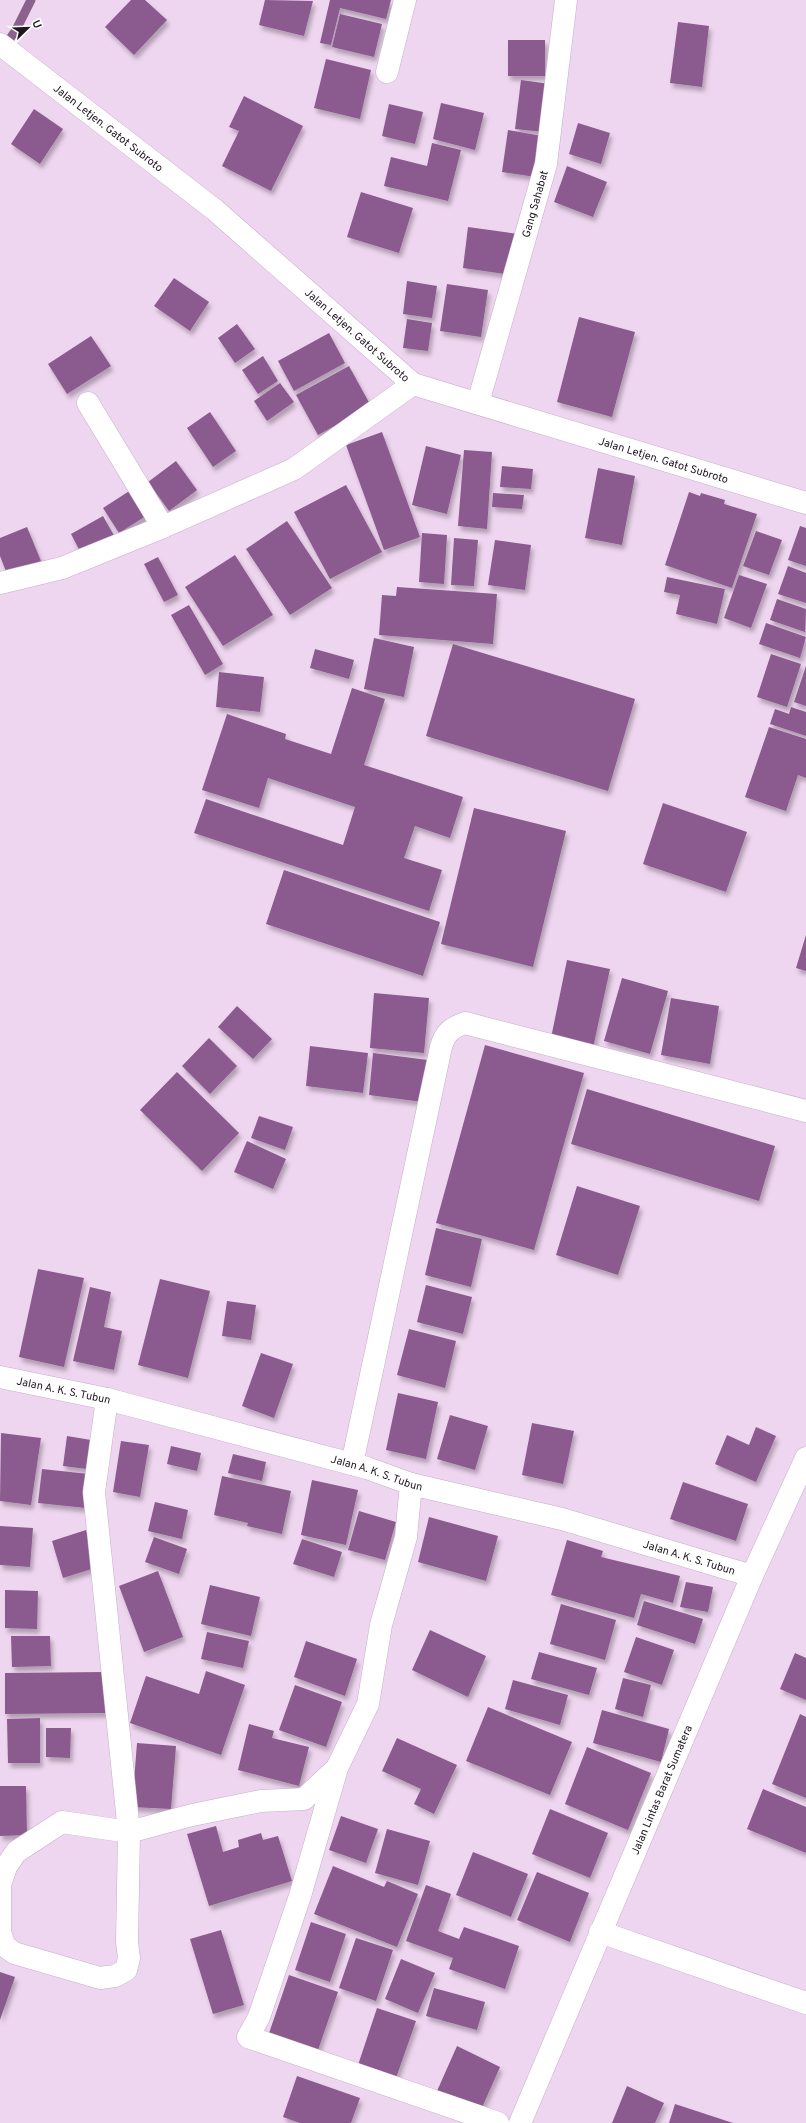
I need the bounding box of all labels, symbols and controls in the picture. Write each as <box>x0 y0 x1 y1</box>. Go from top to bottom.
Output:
north arrow <box>8 8 48 48</box>
text: U <box>28 18 44 31</box>
street label: Jalan Letjen. Gatot Subroto <box>50 82 166 175</box>
street label: Gang Sahabat <box>519 169 552 239</box>
street label: Jalan Letjen. Gatot Subroto <box>301 286 412 386</box>
street label: Jalan Letjen. Gatot Subroto <box>597 435 730 487</box>
street label: Jalan A. K. S. Tubun <box>15 1375 112 1408</box>
street label: Jalan A. K. S. Tubun <box>329 1453 424 1494</box>
street label: Jalan A. K. S. Tubun <box>641 1538 737 1579</box>
street label: Jalan Lintas Barat Sumatera <box>629 1723 696 1857</box>

